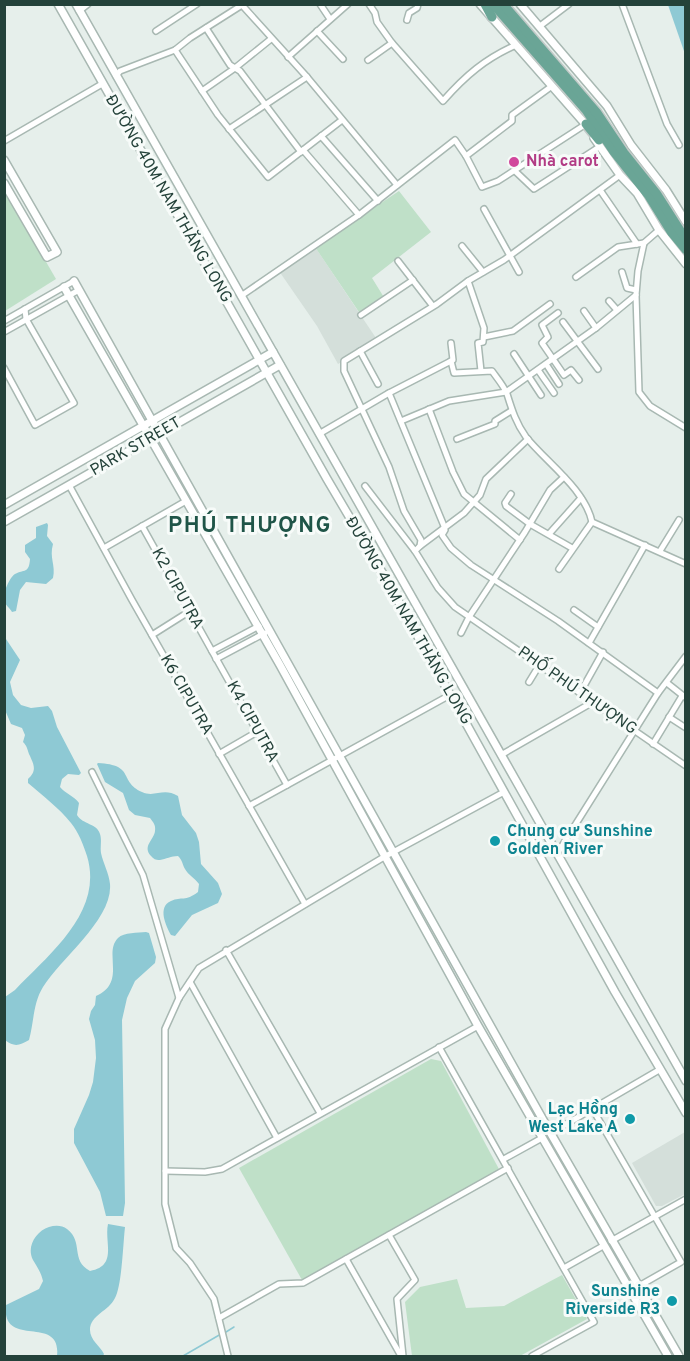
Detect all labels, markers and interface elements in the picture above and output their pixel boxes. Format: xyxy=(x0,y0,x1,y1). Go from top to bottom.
street label: ĐƯỜNG 40M NAM THĂNG LONG xyxy=(100,90,238,307)
place label: Nhà carot xyxy=(526,152,599,172)
marker: Nhà carot xyxy=(507,155,521,169)
street label: PARK STREET xyxy=(87,413,185,481)
district label: PHÚ THƯỢNG xyxy=(168,510,332,540)
street label: ĐƯỜNG 40M NAM THĂNG LONG xyxy=(340,512,478,729)
street label: K2 CIPUTRA xyxy=(146,545,208,633)
street label: PHỐ PHÚ THƯỢNG xyxy=(514,638,643,740)
street label: K6 CIPUTRA xyxy=(155,651,217,739)
street label: K4 CIPUTRA xyxy=(221,678,283,766)
place label: Chung cư Sunshine Golden River xyxy=(507,822,653,860)
marker: Chung cư Sunshine Golden River xyxy=(488,834,502,848)
place label: Lạc Hồng West Lake A xyxy=(528,1098,618,1138)
marker: Lạc Hồng West Lake A xyxy=(623,1112,637,1126)
place label: Sunshine Riverside R3 xyxy=(565,1282,660,1320)
marker: Sunshine Riverside R3 xyxy=(665,1294,679,1308)

